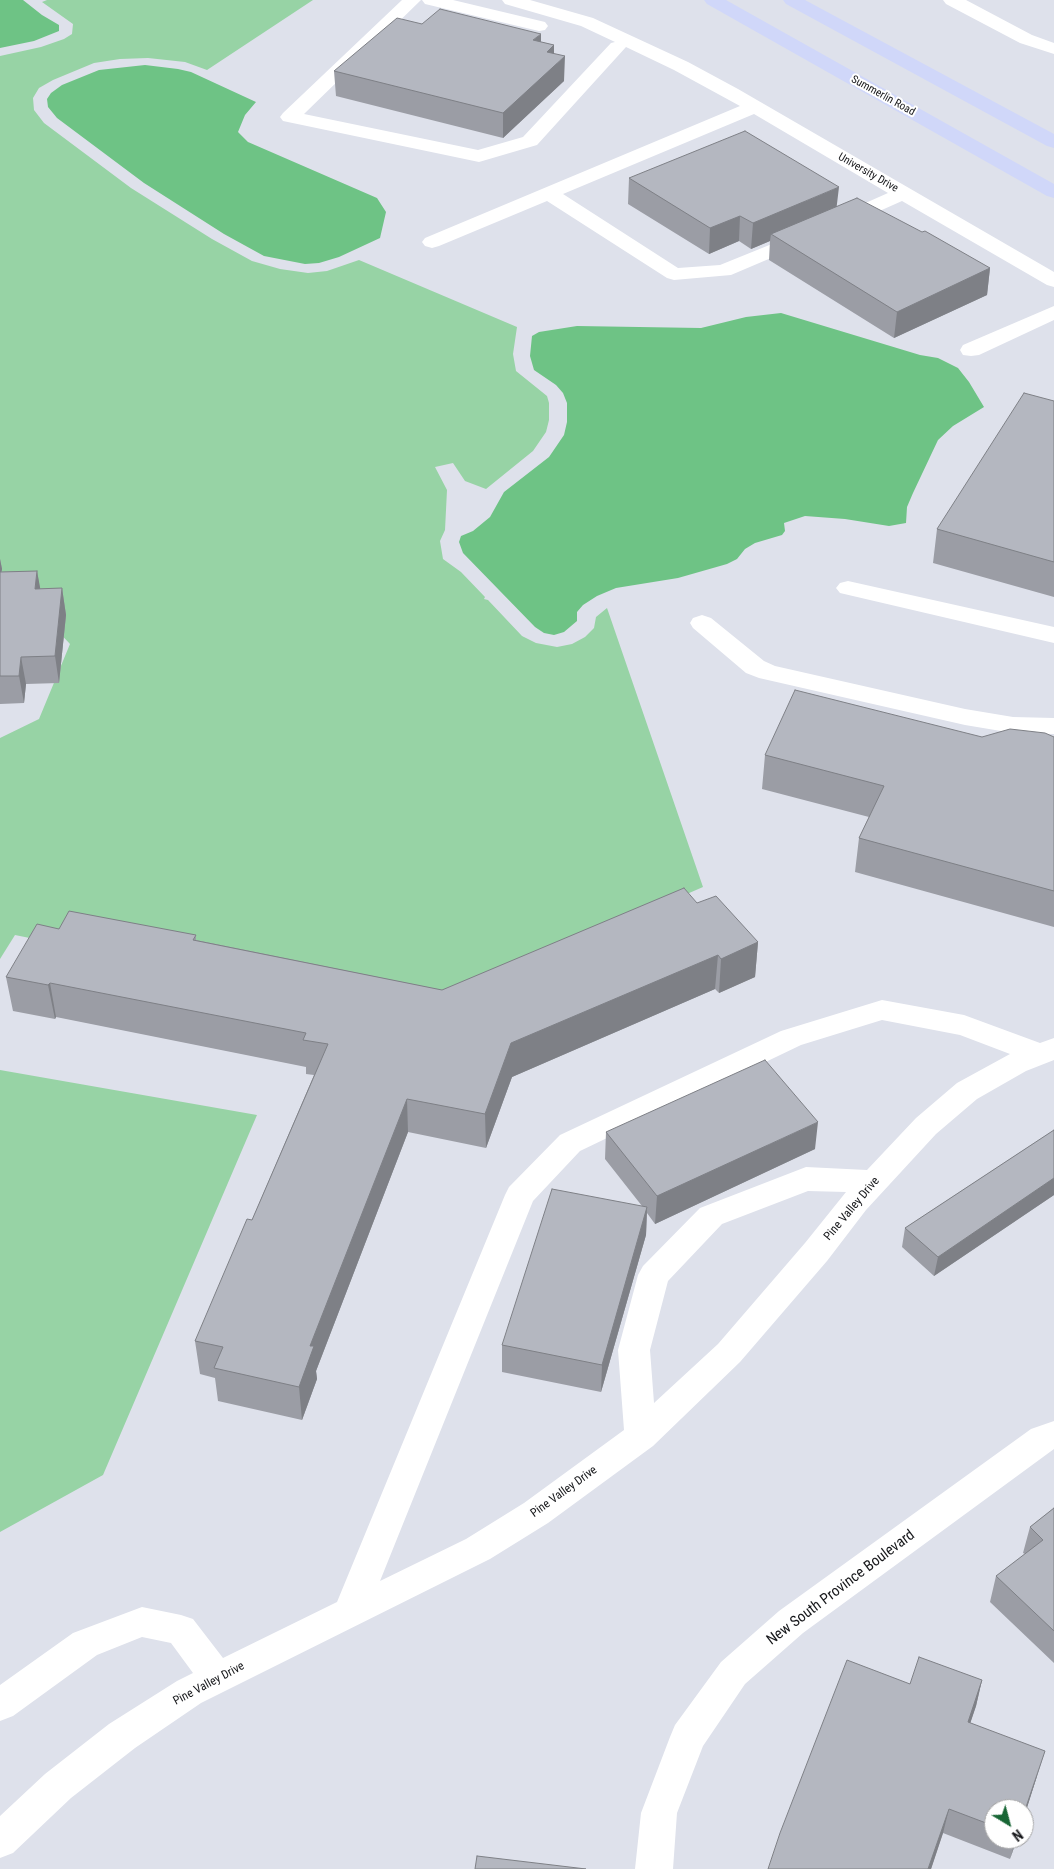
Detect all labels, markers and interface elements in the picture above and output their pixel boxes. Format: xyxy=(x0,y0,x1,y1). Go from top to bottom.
street label: Summerlin Road xyxy=(849,73,917,119)
street label: University Drive xyxy=(836,151,900,195)
street label: Pine Valley Drive xyxy=(821,1174,883,1244)
street label: Pine Valley Drive xyxy=(528,1463,600,1521)
street label: New South Province Boulevard xyxy=(763,1526,919,1650)
street label: Pine Valley Drive xyxy=(171,1659,247,1709)
north arrow xyxy=(984,1799,1034,1849)
text: N xyxy=(1009,1826,1026,1844)

